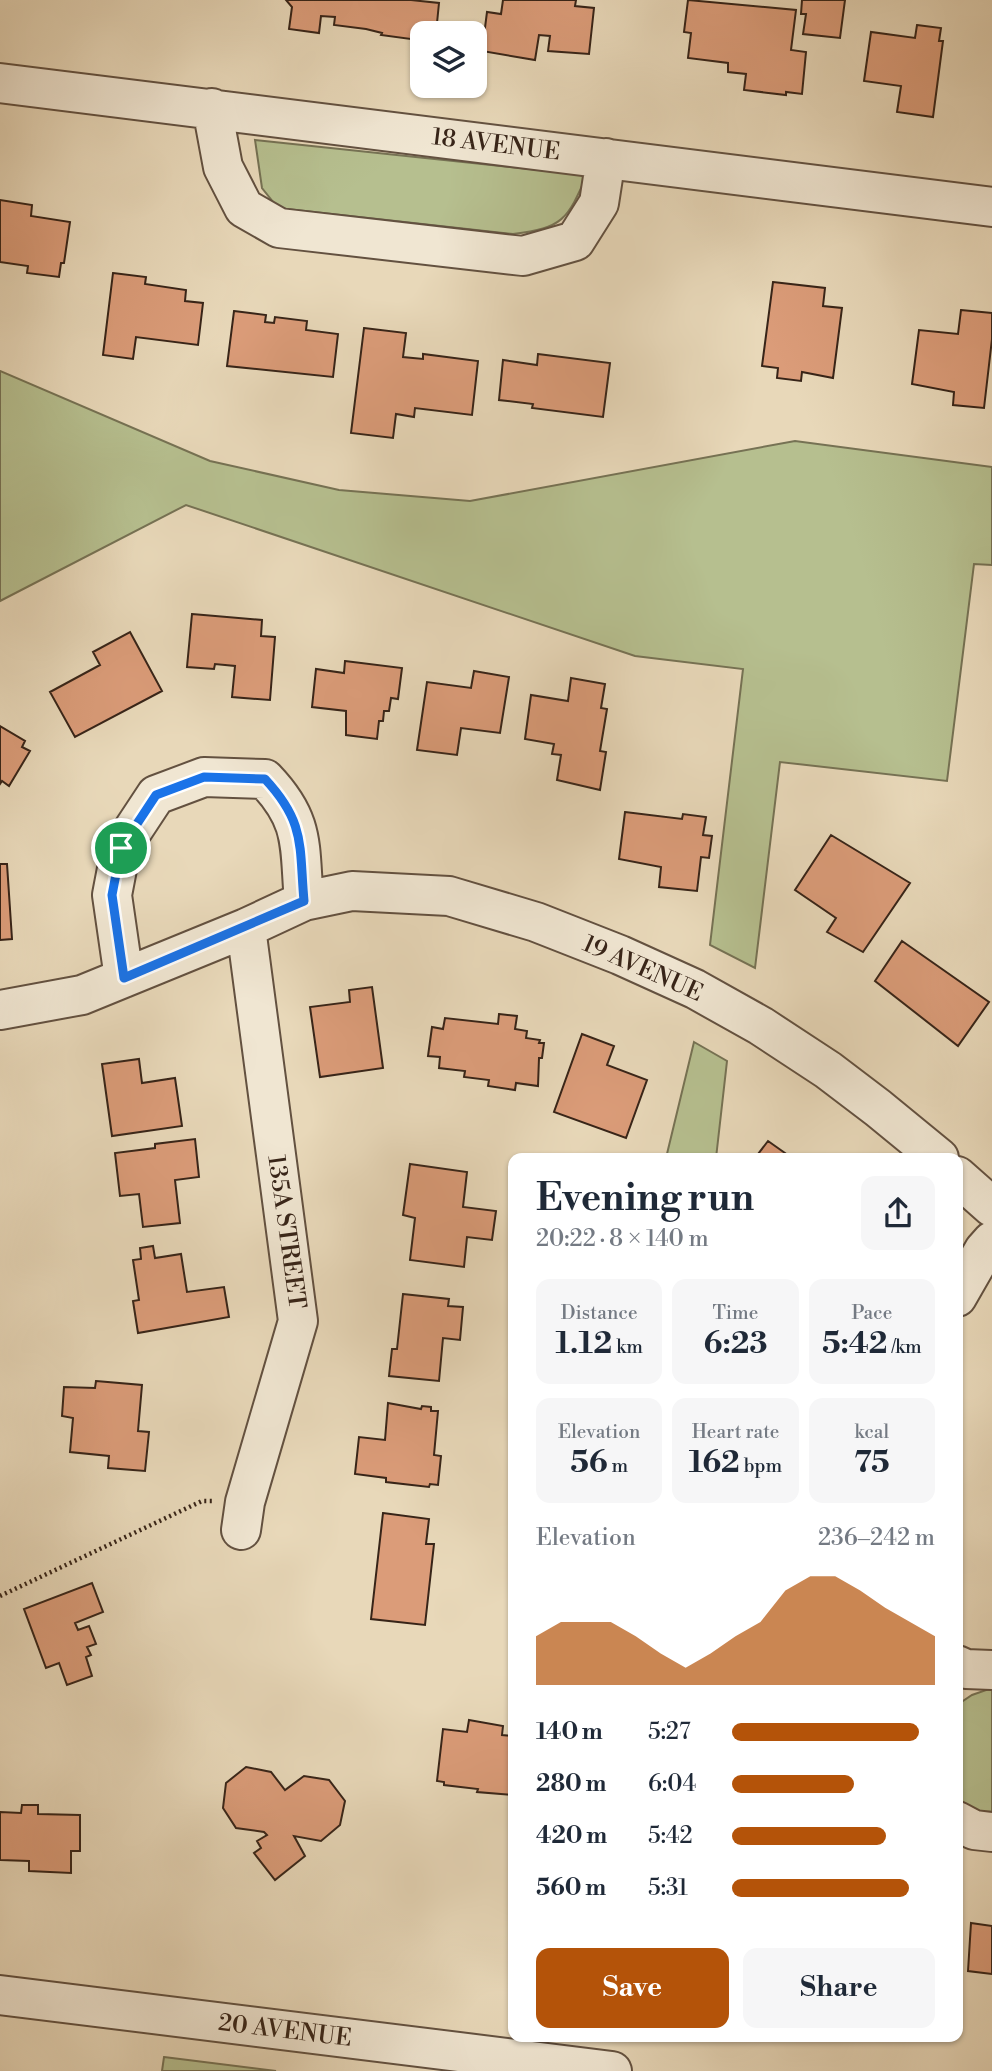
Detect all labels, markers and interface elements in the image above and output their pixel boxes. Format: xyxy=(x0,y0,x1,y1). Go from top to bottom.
map controls xyxy=(410,21,487,98)
button: layers xyxy=(410,21,487,98)
street label: 18 AVENUE xyxy=(430,122,562,168)
pin xyxy=(91,818,151,878)
icon: arrive xyxy=(102,829,140,867)
street label: 19 AVENUE xyxy=(578,929,707,1009)
street label: 135A STREET xyxy=(260,1153,312,1311)
text: Evening run xyxy=(536,1175,754,1222)
button: share xyxy=(861,1176,935,1250)
text: 20:22 · 8 × 140 m xyxy=(536,1225,709,1253)
text: Distance xyxy=(561,1301,638,1325)
text: Time xyxy=(713,1301,758,1325)
text: Pace xyxy=(851,1301,892,1325)
text: 1.12 xyxy=(555,1325,612,1363)
text: 6:23 xyxy=(704,1325,767,1363)
text: 5:42 xyxy=(822,1325,888,1363)
text: km xyxy=(612,1335,643,1359)
text: /km xyxy=(888,1335,922,1359)
text: Elevation xyxy=(558,1420,640,1444)
text: Heart rate xyxy=(692,1420,779,1444)
text: kcal xyxy=(855,1420,889,1444)
text: 56 xyxy=(570,1444,608,1482)
text: 162 xyxy=(689,1444,740,1482)
text: 75 xyxy=(854,1444,890,1482)
text: m xyxy=(608,1454,628,1478)
text: bpm xyxy=(740,1454,782,1478)
text: Elevation xyxy=(536,1524,636,1552)
text: 236–242 m xyxy=(818,1524,935,1552)
text: 140 m xyxy=(536,1718,603,1746)
text: 5:27 xyxy=(648,1718,690,1746)
text: 280 m xyxy=(536,1770,606,1798)
text: 6:04 xyxy=(648,1770,696,1798)
text: 420 m xyxy=(536,1822,607,1850)
text: 5:42 xyxy=(648,1822,693,1850)
text: 560 m xyxy=(536,1874,606,1902)
text: 5:31 xyxy=(648,1874,688,1902)
button: Save xyxy=(536,1948,729,2028)
button: Share xyxy=(743,1948,935,2028)
street label: 20 AVENUE xyxy=(216,2008,353,2054)

